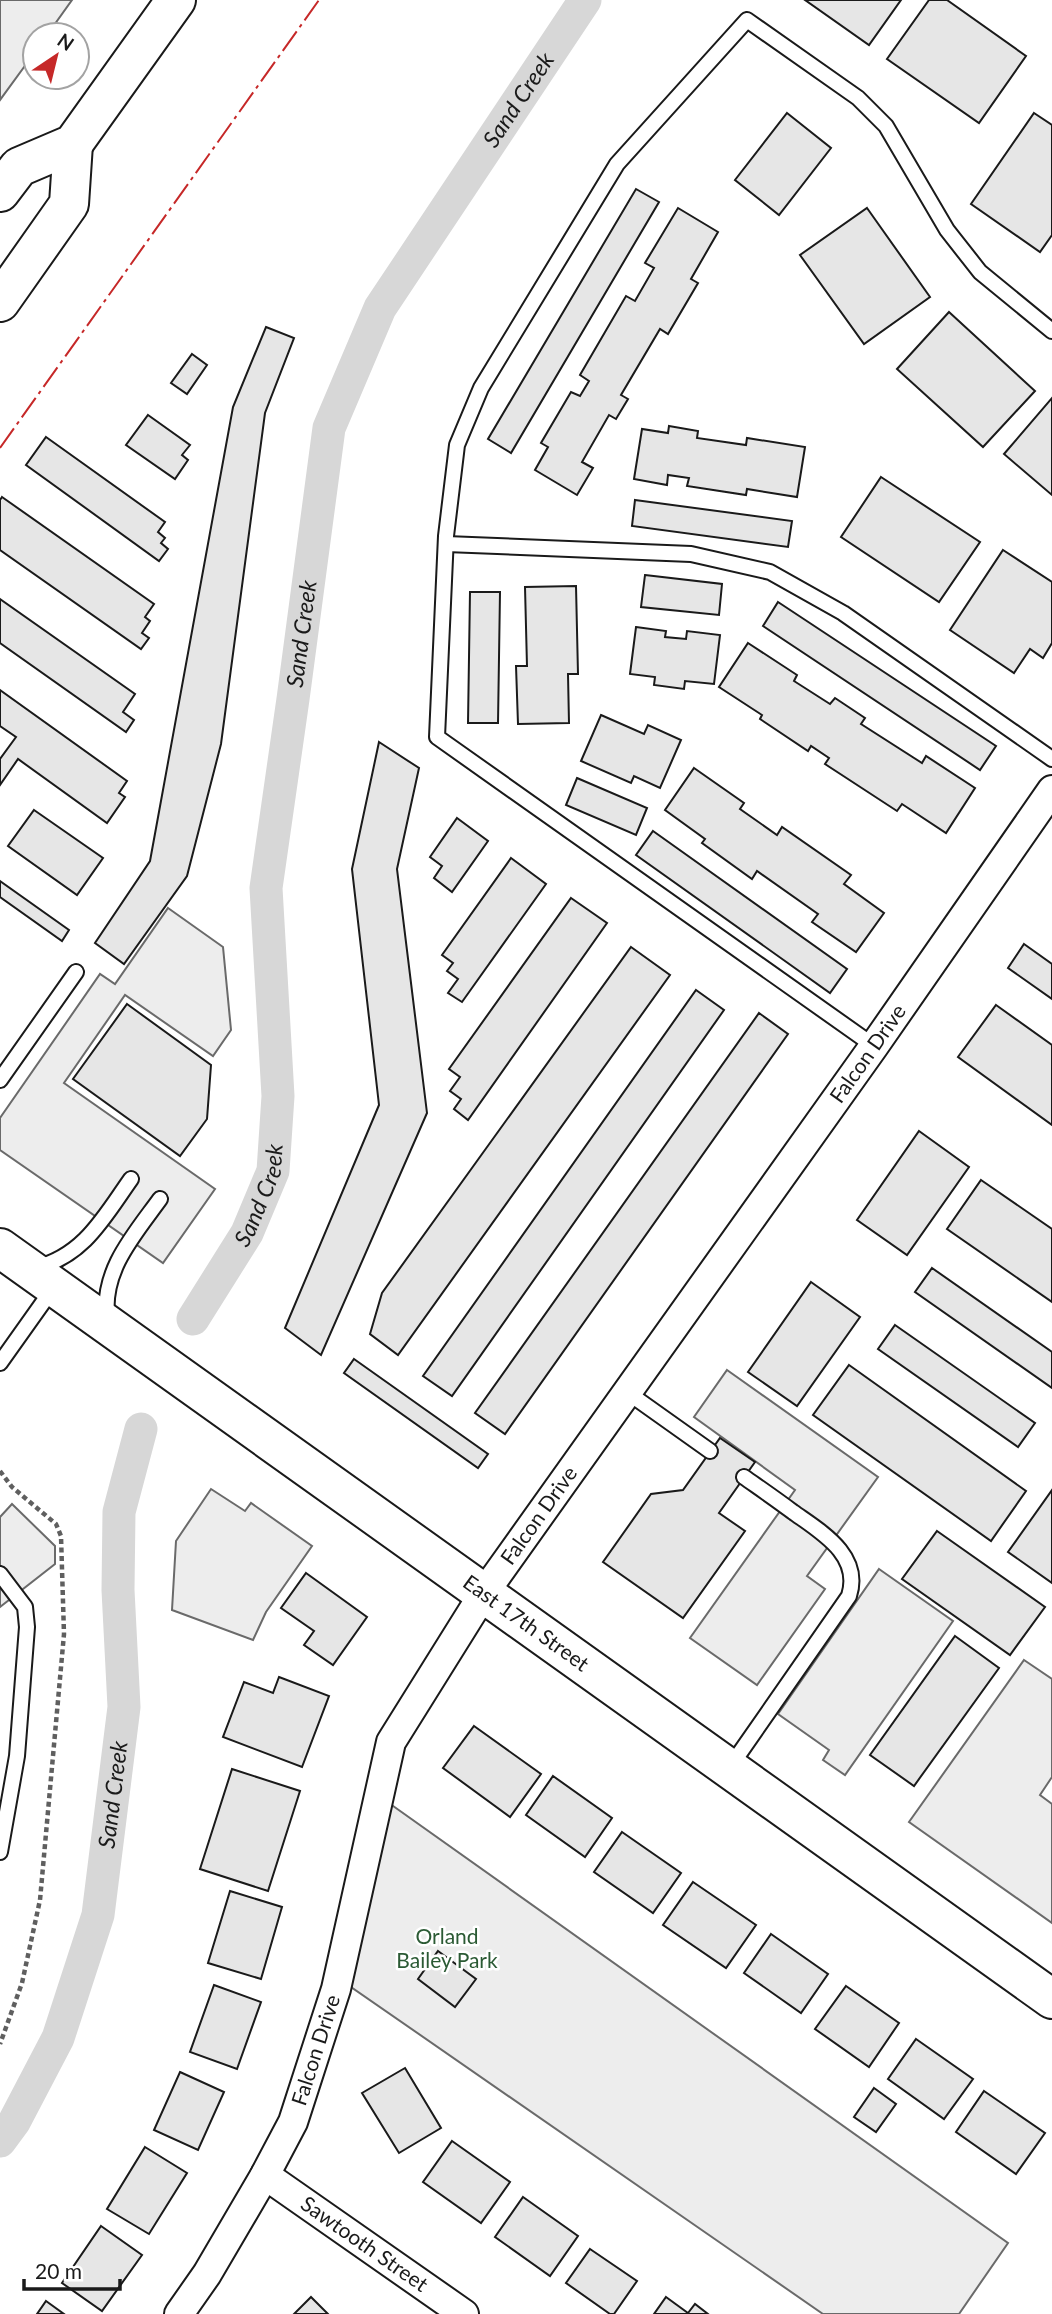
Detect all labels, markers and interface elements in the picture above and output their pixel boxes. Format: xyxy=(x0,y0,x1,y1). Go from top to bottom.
north arrow xyxy=(21,21,91,91)
text: N xyxy=(53,28,79,55)
water label: Sand Creek xyxy=(476,46,560,152)
water label: Sand Creek xyxy=(280,577,322,689)
street label: Falcon Drive xyxy=(824,999,910,1107)
water label: Sand Creek xyxy=(227,1142,288,1251)
street label: Falcon Drive xyxy=(494,1461,581,1569)
street label: East 17th Street xyxy=(459,1569,595,1676)
water label: Sand Creek xyxy=(91,1738,133,1850)
park label: Orland Bailey Park xyxy=(396,1923,498,1972)
street label: Falcon Drive xyxy=(285,1991,344,2108)
street label: Sawtooth Street xyxy=(297,2190,434,2296)
scale bar xyxy=(24,2248,121,2292)
text: 20 m xyxy=(35,2258,82,2283)

